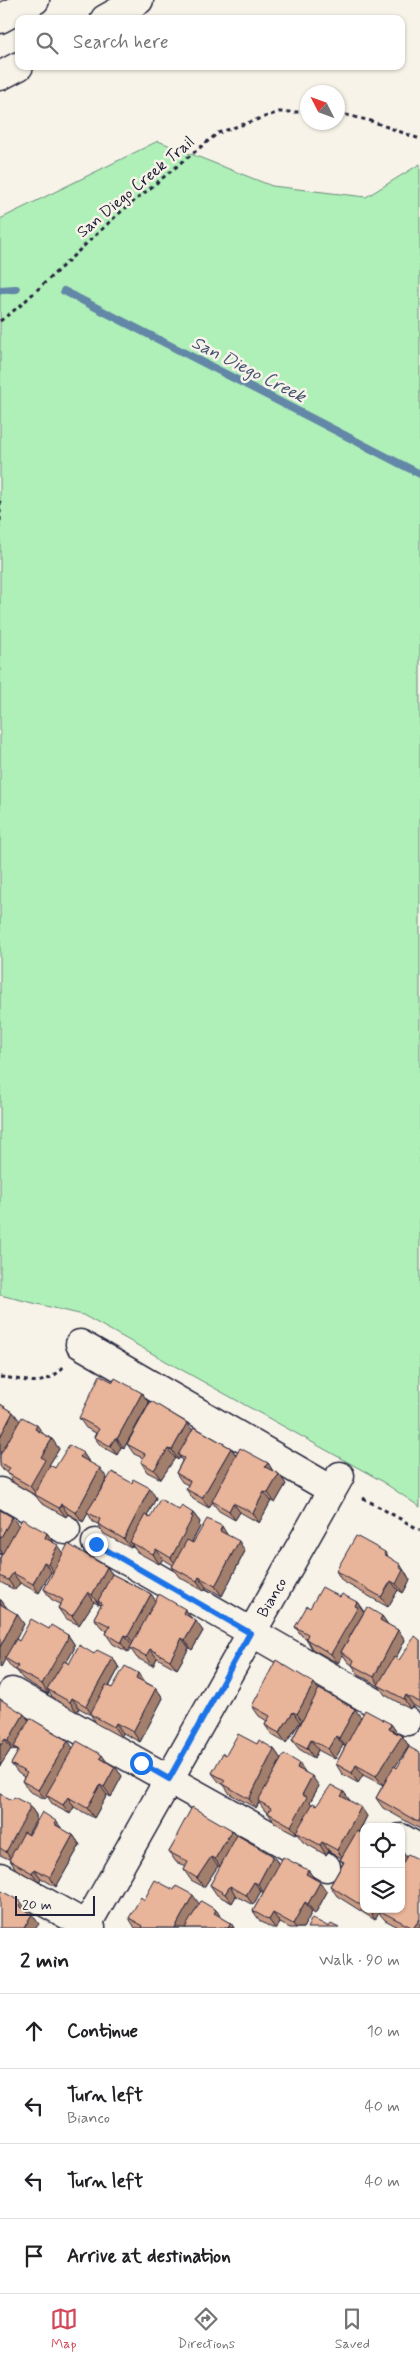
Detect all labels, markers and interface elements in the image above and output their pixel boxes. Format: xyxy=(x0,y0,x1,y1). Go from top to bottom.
search box xyxy=(15,15,405,70)
icon: search xyxy=(33,29,61,57)
text: Search here xyxy=(73,30,169,55)
north arrow xyxy=(300,85,345,130)
street label: San Diego Creek Trail xyxy=(73,132,199,243)
water label: San Diego Creek xyxy=(187,331,310,409)
route end xyxy=(85,1533,108,1556)
street label: Bianco xyxy=(252,1574,292,1622)
route start xyxy=(130,1752,153,1775)
map controls xyxy=(360,1823,405,1913)
button: locate xyxy=(360,1823,405,1868)
button: layers xyxy=(360,1868,405,1913)
scale bar xyxy=(15,1893,95,1916)
text: 20 m xyxy=(22,1896,52,1914)
text: 2 min xyxy=(20,1947,69,1975)
text: Walk · 90 m xyxy=(319,1950,400,1971)
icon: ahead xyxy=(20,2017,48,2045)
text: Continue xyxy=(67,2019,138,2044)
text: 10 m xyxy=(367,2021,400,2042)
text: Turn left xyxy=(67,2083,143,2108)
icon: left xyxy=(20,2092,48,2120)
text: 40 m xyxy=(364,2096,400,2117)
text: Bianco xyxy=(67,2108,110,2129)
icon: left xyxy=(20,2167,48,2195)
text: Turn left xyxy=(67,2169,143,2194)
text: 40 m xyxy=(364,2171,400,2192)
icon: arrive xyxy=(20,2242,48,2270)
text: Arrive at destination xyxy=(67,2244,231,2269)
tab: Map xyxy=(50,2305,78,2353)
tab: Directions xyxy=(178,2305,235,2353)
tab: Saved xyxy=(335,2305,370,2353)

